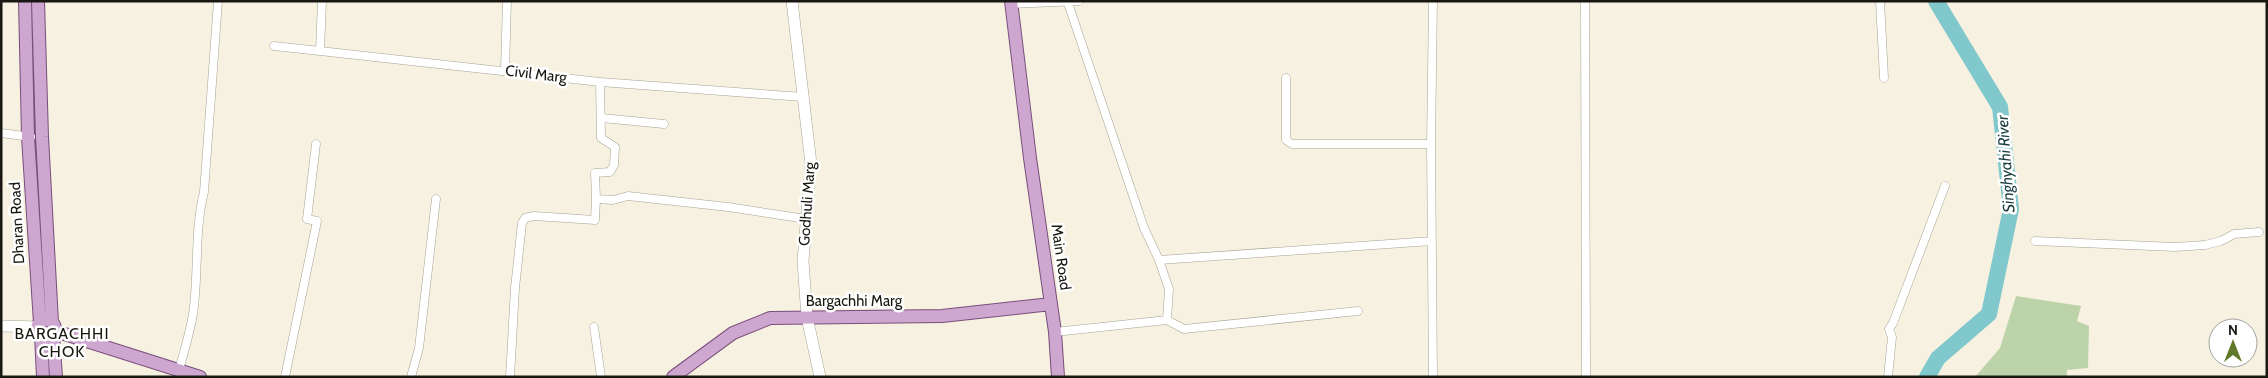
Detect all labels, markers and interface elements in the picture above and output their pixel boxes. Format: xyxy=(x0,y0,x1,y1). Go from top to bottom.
street label: Civil Marg xyxy=(504,61,568,87)
water label: Singhyahi River xyxy=(1993,113,2018,213)
street label: Godhuli Marg xyxy=(795,161,819,247)
street label: Dharan Road xyxy=(6,181,28,265)
street label: Main Road xyxy=(1047,223,1075,291)
street label: Bargachhi Marg xyxy=(806,292,903,310)
north arrow xyxy=(2208,318,2258,368)
text: N xyxy=(2228,321,2238,339)
district label: BARGACHHI CHOK xyxy=(14,324,110,361)

